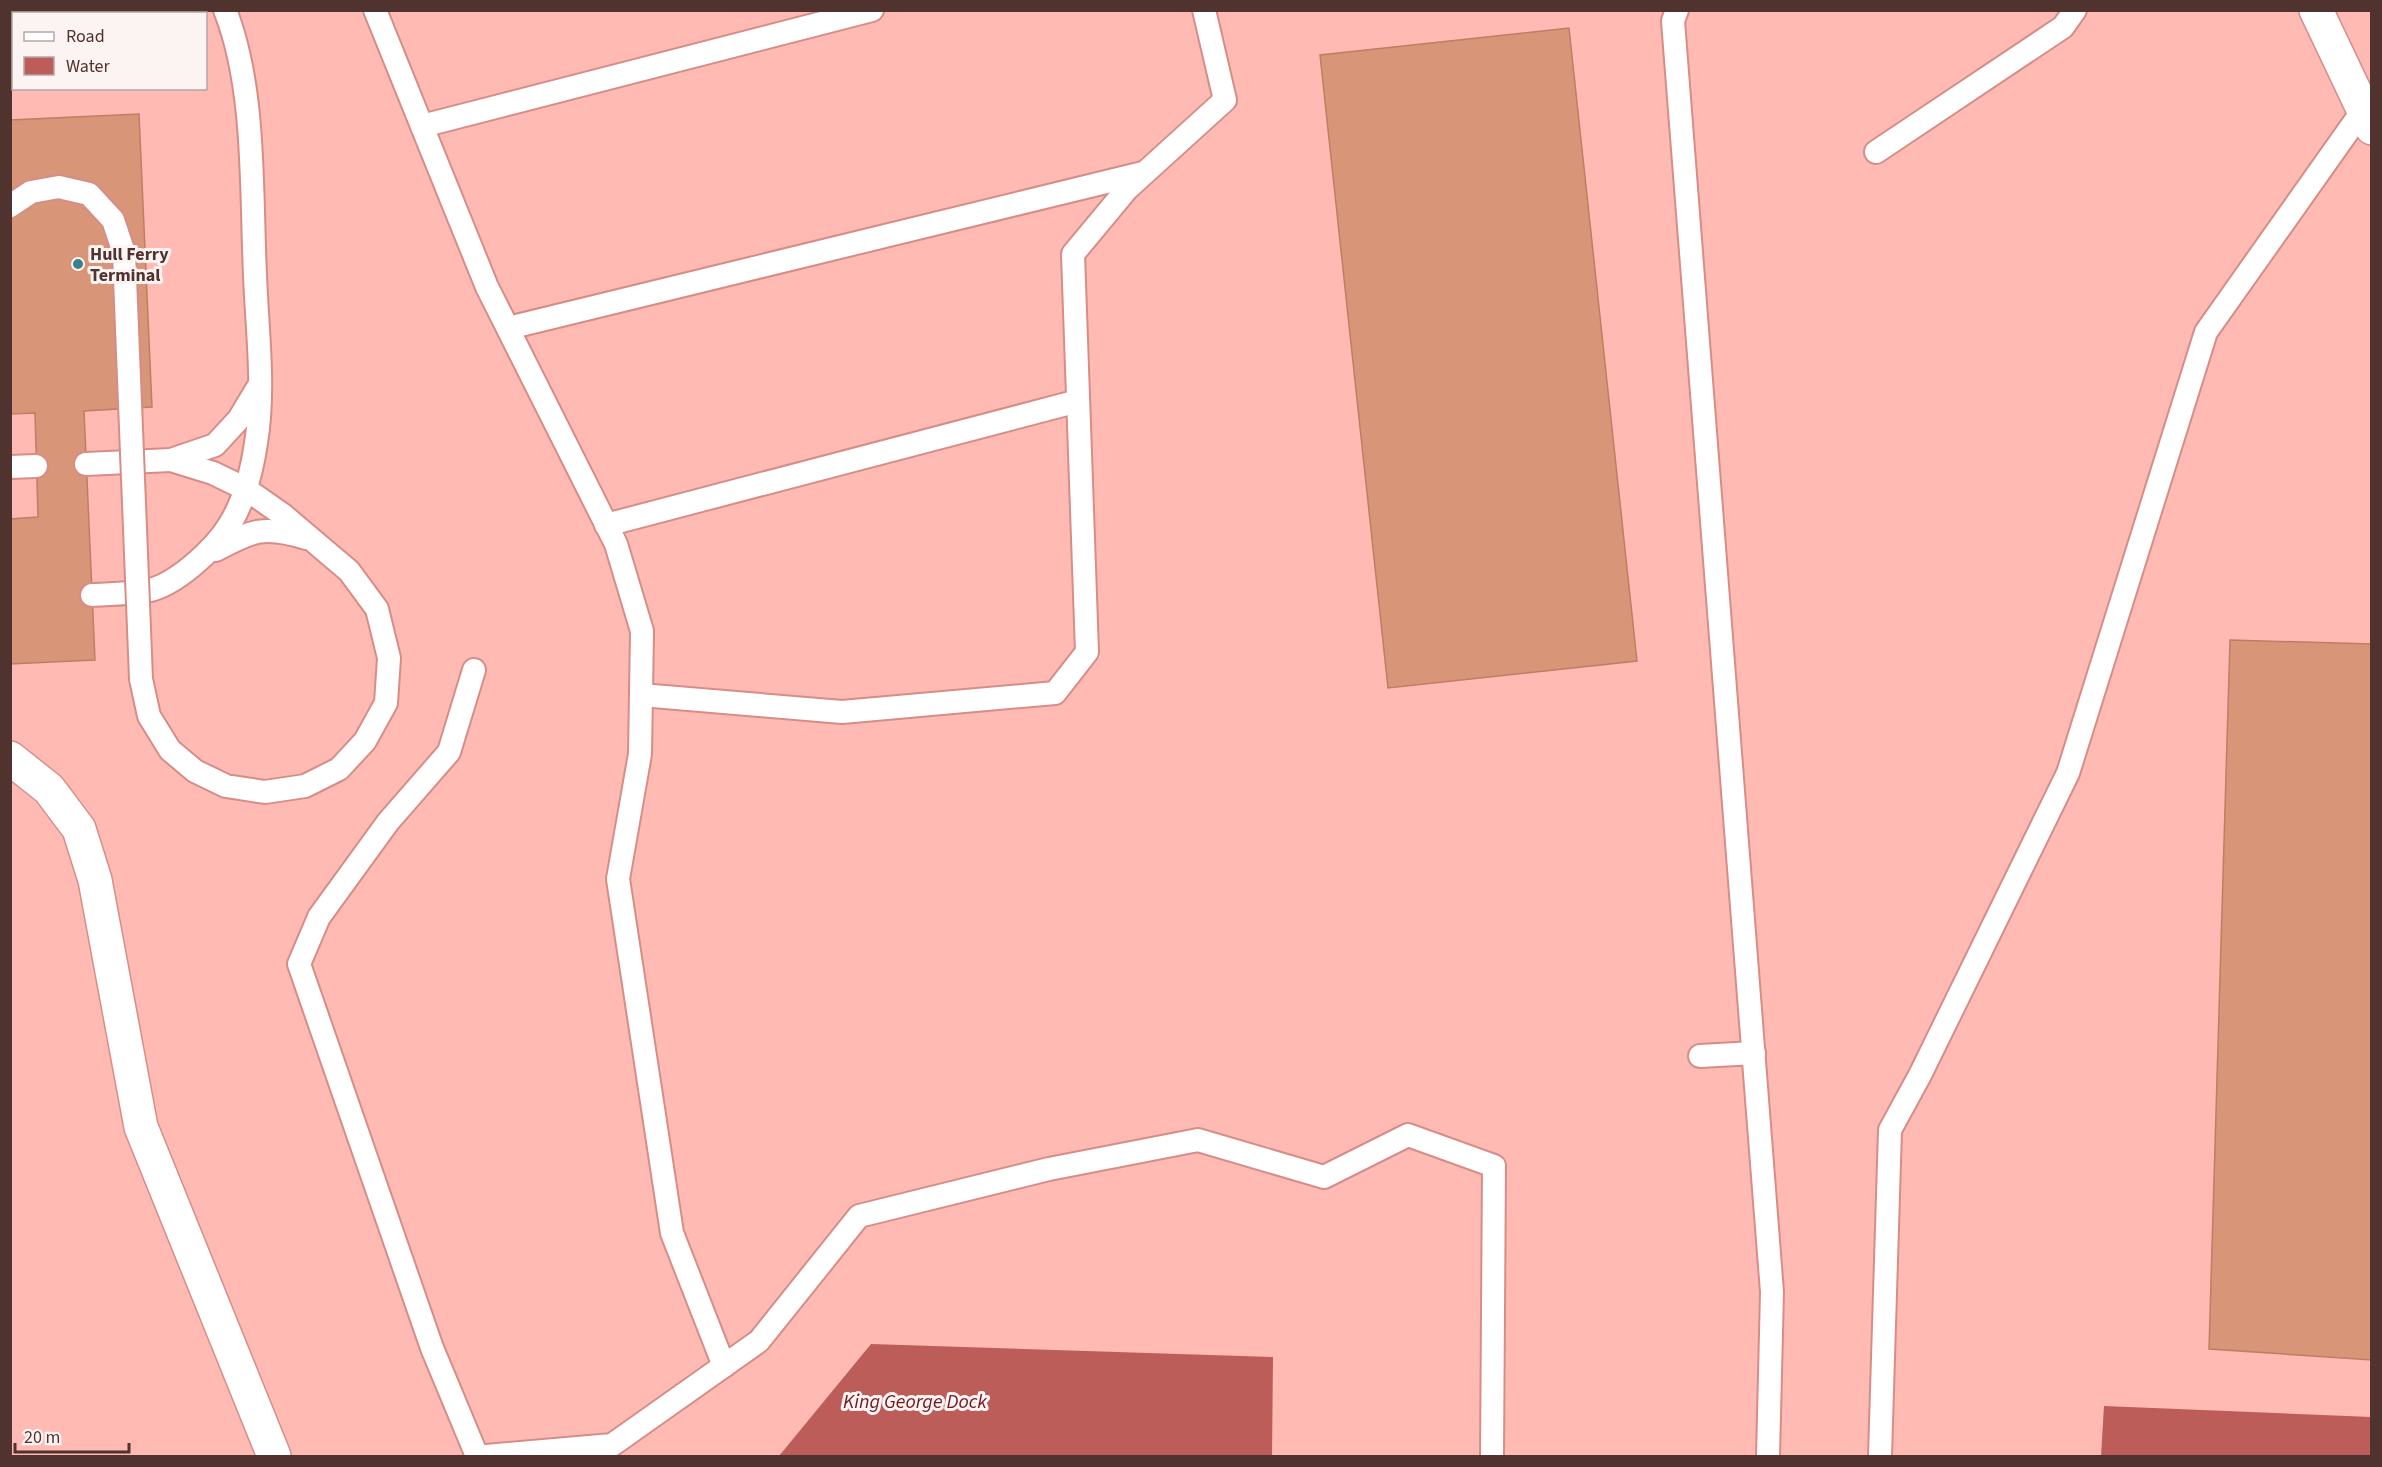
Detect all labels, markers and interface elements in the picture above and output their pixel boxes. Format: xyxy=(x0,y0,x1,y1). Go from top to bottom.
legend xyxy=(12,12,207,90)
text: Road xyxy=(66,24,105,49)
text: Water xyxy=(66,54,110,79)
place label: Hull Ferry Terminal xyxy=(90,242,169,288)
marker: Hull Ferry Terminal xyxy=(71,257,85,271)
water label: King George Dock xyxy=(843,1388,987,1416)
scale bar xyxy=(15,1416,129,1454)
text: 20 m xyxy=(24,1425,60,1450)

